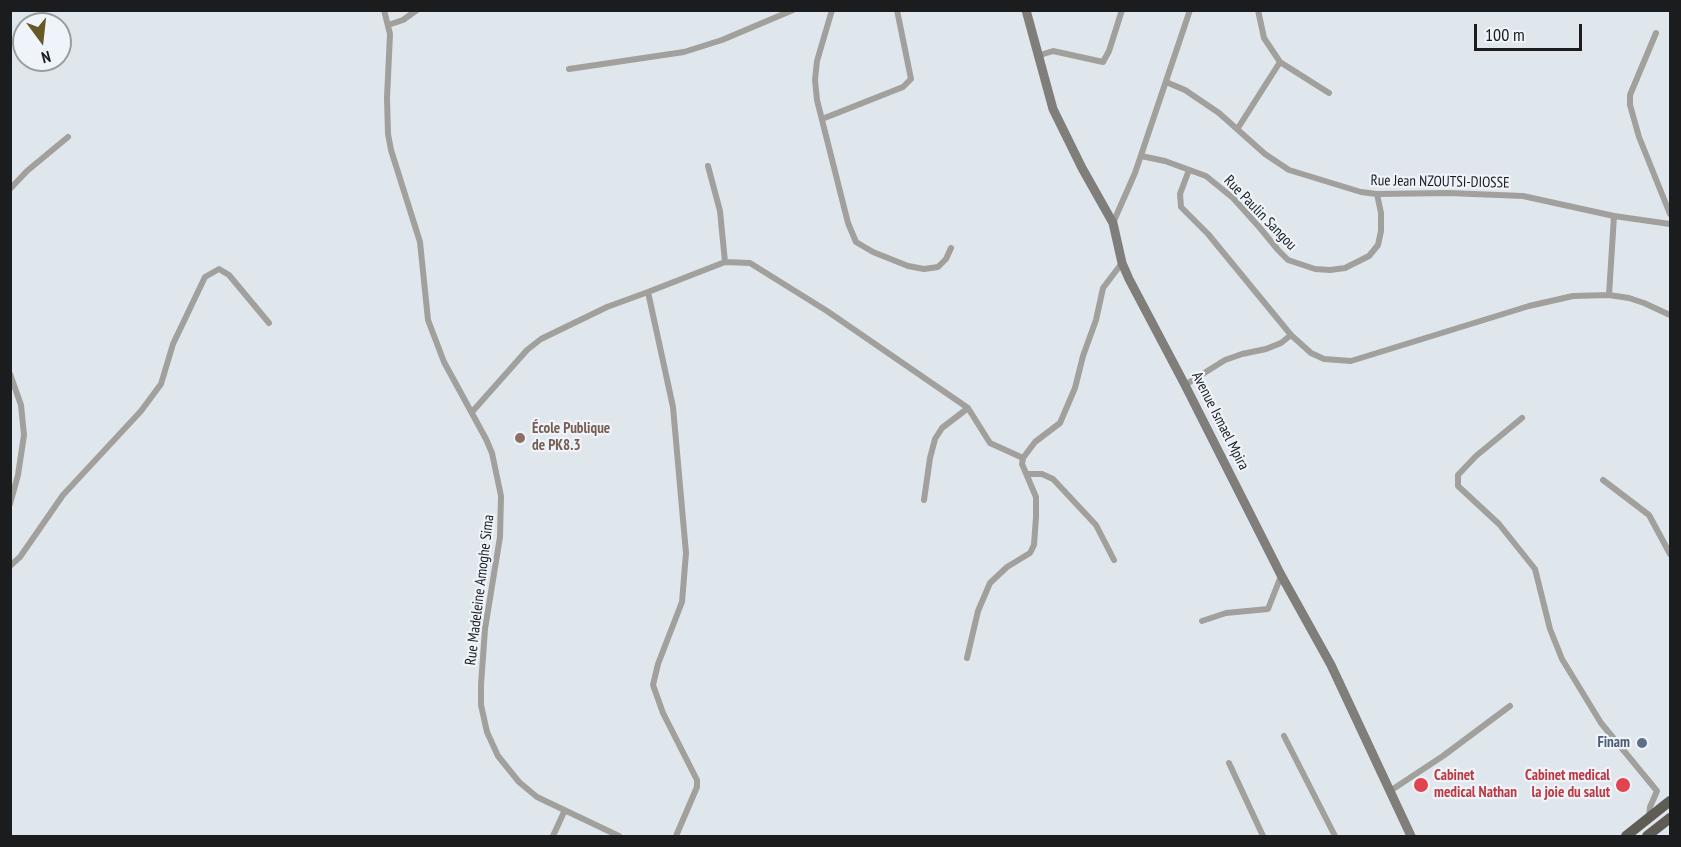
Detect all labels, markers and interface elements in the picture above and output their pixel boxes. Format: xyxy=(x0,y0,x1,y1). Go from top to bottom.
north arrow xyxy=(12,12,72,72)
scale bar xyxy=(1477,12,1585,50)
text: 100 m xyxy=(1485,23,1525,46)
text: N xyxy=(39,47,53,68)
street label: Rue Paulin Sangou xyxy=(1220,172,1300,254)
street label: Rue Jean NZOUTSI-DIOSSE xyxy=(1370,172,1510,192)
street label: Avenue Ismael Mpira xyxy=(1188,369,1252,473)
place label: École Publique de PK8.3 xyxy=(532,420,610,455)
marker: École Publique de PK8.3 xyxy=(513,431,527,445)
street label: Rue Madeleine Amoghe Sima xyxy=(462,514,498,666)
place label: Finam xyxy=(1597,734,1630,752)
marker: Finam xyxy=(1635,736,1649,750)
place label: Cabinet medical Nathan xyxy=(1434,767,1517,802)
place label: Cabinet medical la joie du salut xyxy=(1525,767,1610,802)
marker: Cabinet medical Nathan xyxy=(1412,776,1430,794)
marker: Cabinet medical la joie du salut xyxy=(1614,776,1632,794)

